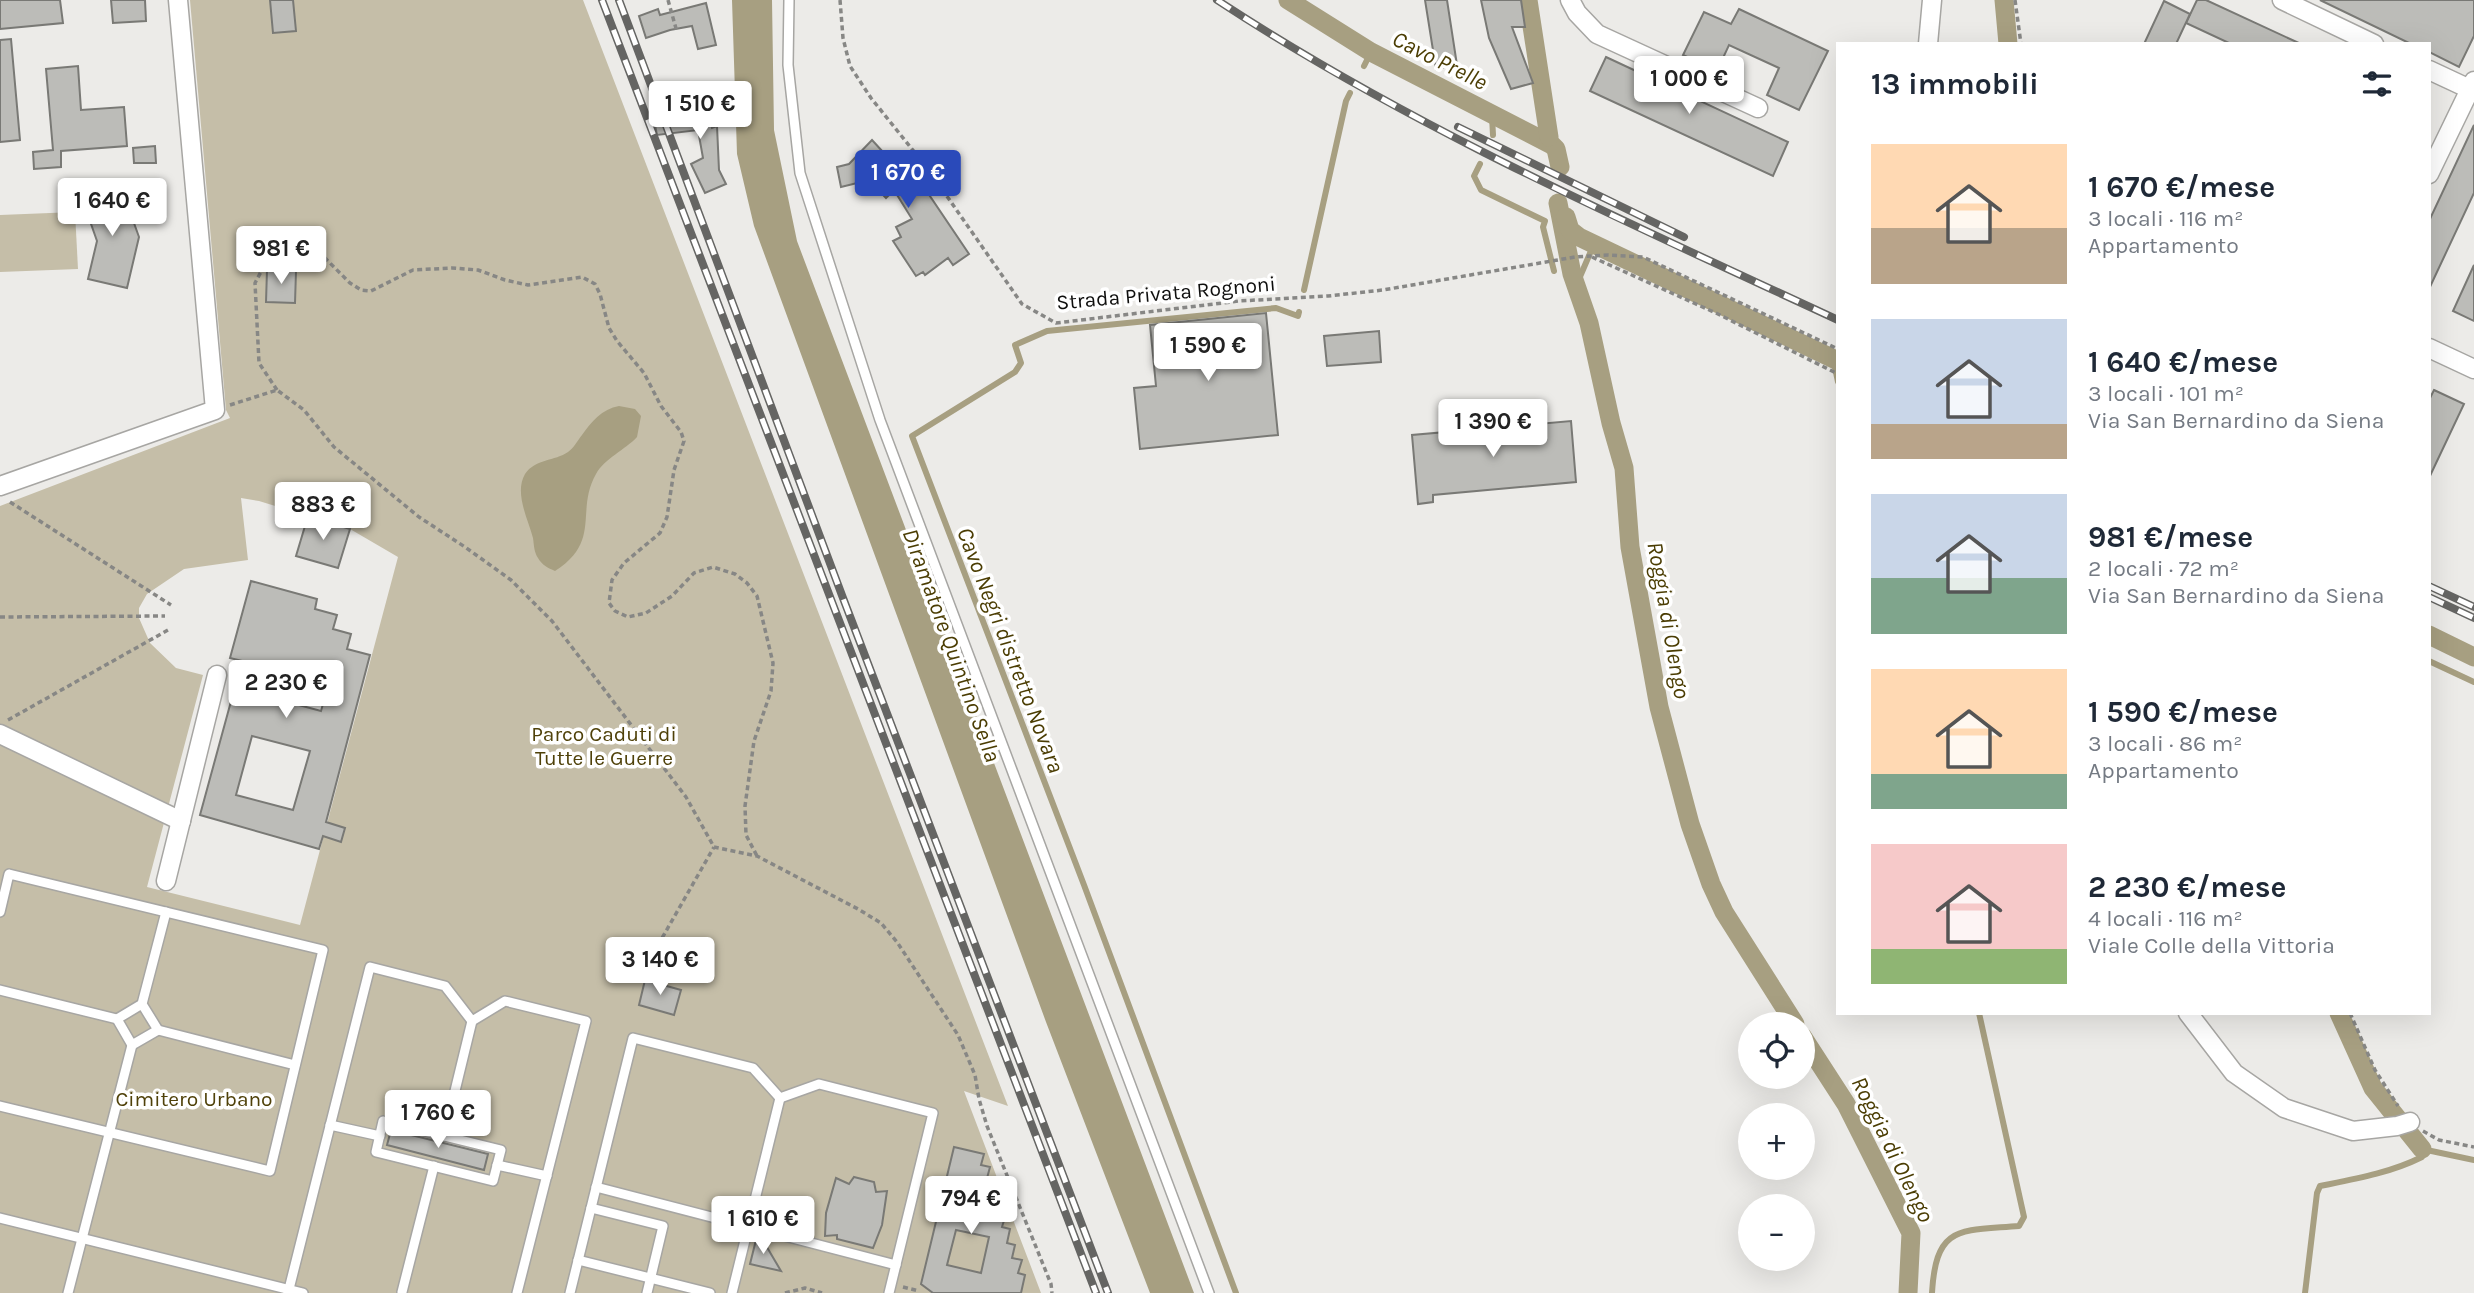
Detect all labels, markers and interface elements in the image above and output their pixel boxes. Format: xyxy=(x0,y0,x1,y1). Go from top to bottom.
water label: Cavo Prelle xyxy=(1388,25,1492,96)
pin: 1 000 € xyxy=(1624,57,1754,116)
text: 1 000 € xyxy=(1650,65,1728,92)
icon: filters xyxy=(2358,65,2396,103)
text: 13 immobili xyxy=(1871,66,2039,102)
pin: 1 510 € xyxy=(635,82,765,141)
text: 1 510 € xyxy=(665,90,735,117)
pin: 1 670 € xyxy=(843,150,973,210)
text: 1 670 € xyxy=(871,159,945,186)
text: 1 670 €/mese xyxy=(2088,169,2275,205)
icon: home xyxy=(1927,172,2011,256)
pin: 1 640 € xyxy=(47,178,177,238)
text: 1 640 € xyxy=(74,187,150,214)
text: 3 locali · 116 m² xyxy=(2088,205,2243,232)
pin: 981 € xyxy=(232,226,330,286)
text: Appartamento xyxy=(2088,232,2239,259)
text: 981 € xyxy=(252,235,310,262)
street label: Strada Privata Rognoni xyxy=(1055,271,1277,315)
pin: 1 590 € xyxy=(1143,324,1273,383)
text: 1 590 € xyxy=(1170,332,1246,359)
text: 1 640 €/mese xyxy=(2088,344,2278,380)
icon: home xyxy=(1927,347,2011,431)
text: 3 locali · 101 m² xyxy=(2088,380,2244,407)
pin: 1 390 € xyxy=(1428,400,1558,459)
text: Via San Bernardino da Siena xyxy=(2088,407,2384,434)
text: 1 390 € xyxy=(1454,408,1532,435)
pin: 883 € xyxy=(274,482,372,542)
text: 883 € xyxy=(291,491,355,518)
text: 981 €/mese xyxy=(2088,519,2253,555)
icon: home xyxy=(1927,522,2011,606)
water label: Cavo Negri distretto Novara xyxy=(951,524,1070,777)
water label: Diramatore Quintino Sella xyxy=(897,525,1006,766)
water label: Roggia di Olengo xyxy=(1641,540,1696,701)
text: 2 locali · 72 m² xyxy=(2088,555,2239,582)
text: Via San Bernardino da Siena xyxy=(2088,582,2384,609)
pin: 2 230 € xyxy=(221,660,351,720)
text: 2 230 € xyxy=(245,669,327,696)
text: 1 590 €/mese xyxy=(2088,694,2278,730)
icon: home xyxy=(1927,697,2011,781)
park label: Parco Caduti di Tutte le Guerre xyxy=(531,722,677,770)
text: 3 locali · 86 m² xyxy=(2088,730,2242,757)
text: Appartamento xyxy=(2088,757,2239,784)
text: 2 230 €/mese xyxy=(2088,869,2286,905)
icon: home xyxy=(1927,872,2011,956)
text: 4 locali · 116 m² xyxy=(2088,905,2243,932)
text: Viale Colle della Vittoria xyxy=(2088,932,2335,959)
pin: 3 140 € xyxy=(595,937,725,997)
text: 3 140 € xyxy=(622,946,698,973)
map controls xyxy=(1738,1012,1815,1271)
button: locate xyxy=(1738,1012,1815,1089)
water label: Roggia di Olengo xyxy=(1846,1072,1939,1226)
park label: Cimitero Urbano xyxy=(115,1087,273,1111)
pin: 1 760 € xyxy=(373,1090,503,1150)
text: 1 760 € xyxy=(401,1099,475,1126)
button: + xyxy=(1738,1103,1815,1180)
pin: 794 € xyxy=(922,1176,1020,1236)
text: 794 € xyxy=(941,1185,1001,1212)
button: − xyxy=(1738,1194,1815,1271)
pin: 1 610 € xyxy=(698,1196,828,1256)
text: 1 610 € xyxy=(727,1205,799,1232)

